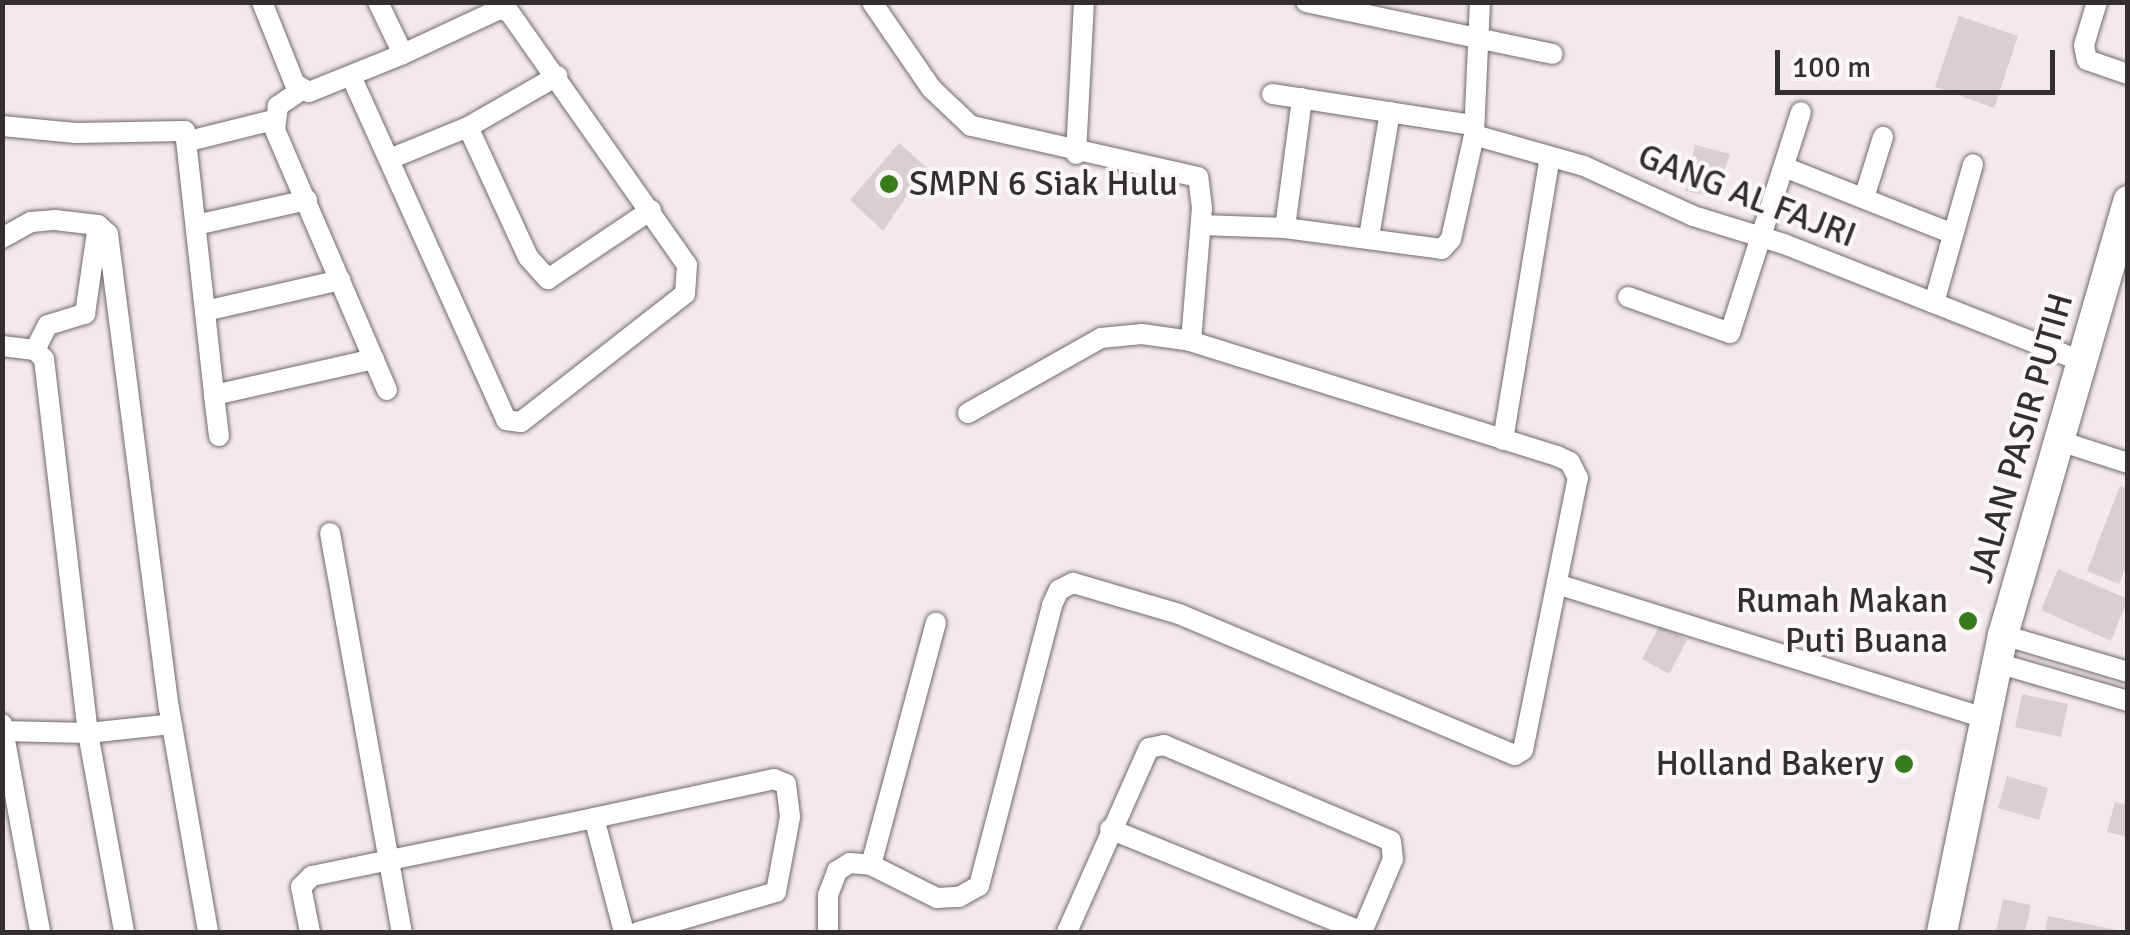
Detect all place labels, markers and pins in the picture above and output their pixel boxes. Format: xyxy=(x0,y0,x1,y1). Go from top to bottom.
place label: SMPN 6 Siak Hulu xyxy=(909,163,1178,205)
marker: SMPN 6 Siak Hulu xyxy=(878,173,900,195)
place label: Rumah Makan Puti Buana xyxy=(1736,580,1948,662)
marker: Rumah Makan Puti Buana xyxy=(1957,610,1979,632)
place label: Holland Bakery xyxy=(1655,743,1884,785)
marker: Holland Bakery xyxy=(1893,753,1915,775)

